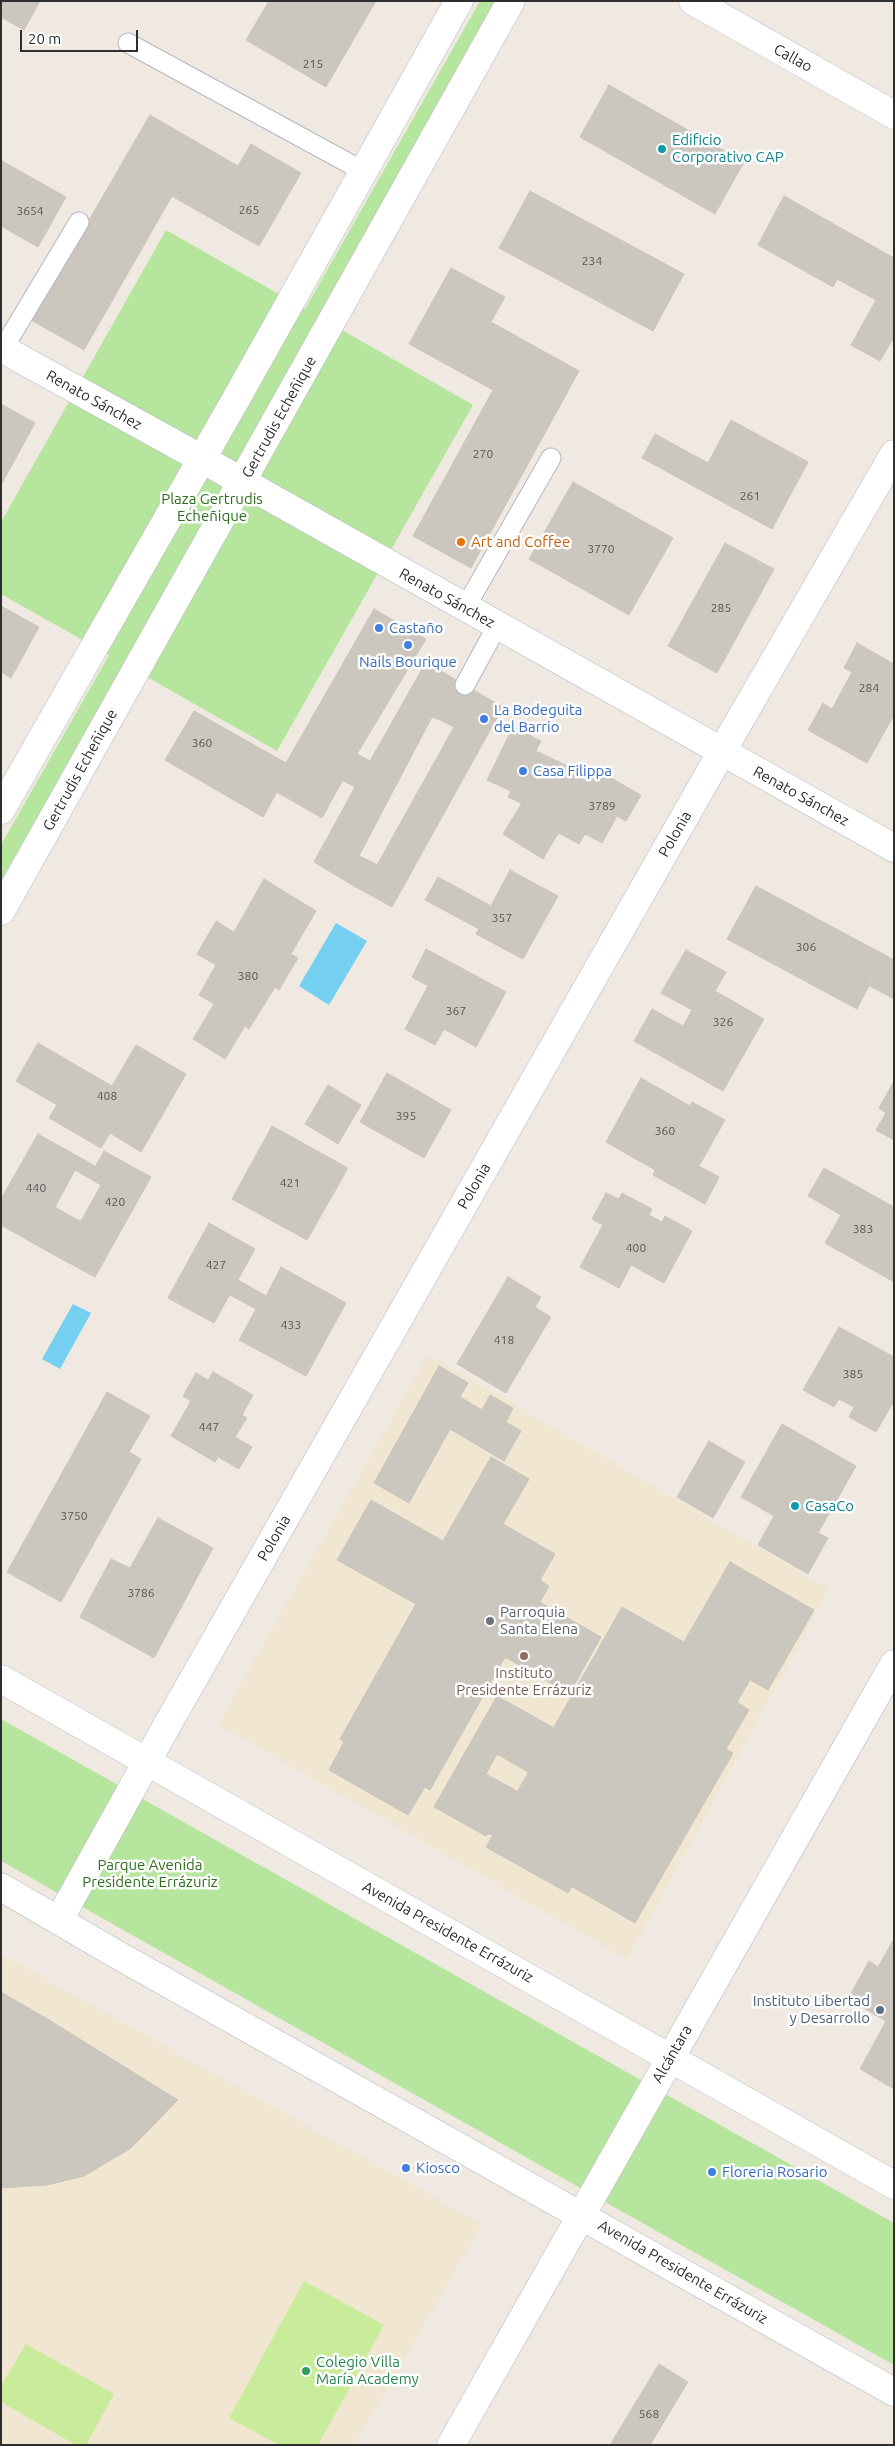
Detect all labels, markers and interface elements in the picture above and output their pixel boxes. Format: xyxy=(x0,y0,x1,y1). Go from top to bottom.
scale bar xyxy=(22,20,140,52)
text: 20 m xyxy=(28,30,61,47)
street label: Callao xyxy=(771,40,815,76)
house number: 215 xyxy=(303,57,323,71)
place label: Edificio Corporativo CAP xyxy=(672,131,784,166)
marker: Edificio Corporativo CAP xyxy=(656,143,668,155)
house number: 265 xyxy=(239,203,259,217)
house number: 3654 xyxy=(16,204,44,218)
house number: 234 xyxy=(582,254,602,268)
street label: Gertrudis Echeñique xyxy=(238,353,320,481)
street label: Renato Sánchez xyxy=(43,366,145,434)
house number: 270 xyxy=(473,447,493,461)
house number: 261 xyxy=(740,489,760,503)
park label: Plaza Gertrudis Echeñique xyxy=(161,490,263,525)
place label: Art and Coffee xyxy=(471,533,570,551)
marker: Art and Coffee xyxy=(455,536,467,548)
house number: 3770 xyxy=(587,542,615,556)
street label: Renato Sánchez xyxy=(396,564,498,632)
house number: 285 xyxy=(711,601,731,615)
place label: Castaño xyxy=(389,619,443,637)
marker: Castaño xyxy=(373,622,385,634)
marker: Nails Bourique xyxy=(402,639,414,651)
place label: Nails Bourique xyxy=(359,653,457,671)
house number: 284 xyxy=(859,681,879,695)
place label: La Bodeguita del Barrio xyxy=(494,701,583,736)
street label: Gertrudis Echeñique xyxy=(39,706,121,834)
marker: La Bodeguita del Barrio xyxy=(478,713,490,725)
house number: 360 xyxy=(192,736,212,750)
place label: Casa Filippa xyxy=(533,762,612,780)
street label: Renato Sánchez xyxy=(750,762,852,830)
marker: Casa Filippa xyxy=(517,765,529,777)
house number: 3789 xyxy=(588,799,616,813)
street label: Polonia xyxy=(655,808,695,860)
house number: 357 xyxy=(492,911,512,925)
house number: 306 xyxy=(796,940,816,954)
house number: 380 xyxy=(238,969,258,983)
house number: 367 xyxy=(446,1004,466,1018)
house number: 326 xyxy=(713,1015,733,1029)
house number: 408 xyxy=(97,1089,117,1103)
house number: 395 xyxy=(396,1109,416,1123)
house number: 360 xyxy=(655,1124,675,1138)
street label: Polonia xyxy=(454,1160,494,1212)
house number: 421 xyxy=(280,1176,300,1190)
house number: 440 xyxy=(26,1181,46,1195)
house number: 420 xyxy=(105,1195,125,1209)
house number: 383 xyxy=(853,1222,873,1236)
house number: 400 xyxy=(626,1241,646,1255)
house number: 427 xyxy=(206,1258,226,1272)
house number: 433 xyxy=(281,1318,301,1332)
house number: 418 xyxy=(494,1333,514,1347)
house number: 385 xyxy=(843,1367,863,1381)
house number: 447 xyxy=(199,1420,219,1434)
place label: CasaCo xyxy=(805,1497,854,1515)
marker: CasaCo xyxy=(789,1500,801,1512)
house number: 3750 xyxy=(60,1509,88,1523)
street label: Polonia xyxy=(254,1512,294,1564)
house number: 3786 xyxy=(127,1586,155,1600)
place label: Parroquia Santa Elena xyxy=(500,1603,578,1638)
marker: Parroquia Santa Elena xyxy=(484,1615,496,1627)
marker: Instituto Presidente Errázuriz xyxy=(518,1650,530,1662)
place label: Instituto Presidente Errázuriz xyxy=(456,1664,592,1699)
park label: Parque Avenida Presidente Errázuriz xyxy=(82,1856,218,1891)
street label: Avenida Presidente Errázuriz xyxy=(359,1877,537,1987)
place label: Instituto Libertad y Desarrollo xyxy=(753,1992,870,2027)
marker: Instituto Libertad y Desarrollo xyxy=(874,2004,886,2016)
street label: Alcántara xyxy=(648,2022,696,2086)
place label: Kiosco xyxy=(416,2159,460,2177)
marker: Kiosco xyxy=(400,2162,412,2174)
place label: Floreria Rosario xyxy=(722,2163,827,2181)
marker: Floreria Rosario xyxy=(706,2166,718,2178)
street label: Avenida Presidente Errázuriz xyxy=(595,2216,771,2328)
place label: Colegio Villa María Academy xyxy=(316,2353,419,2388)
marker: Colegio Villa María Academy xyxy=(300,2365,312,2377)
house number: 568 xyxy=(639,2407,659,2421)

